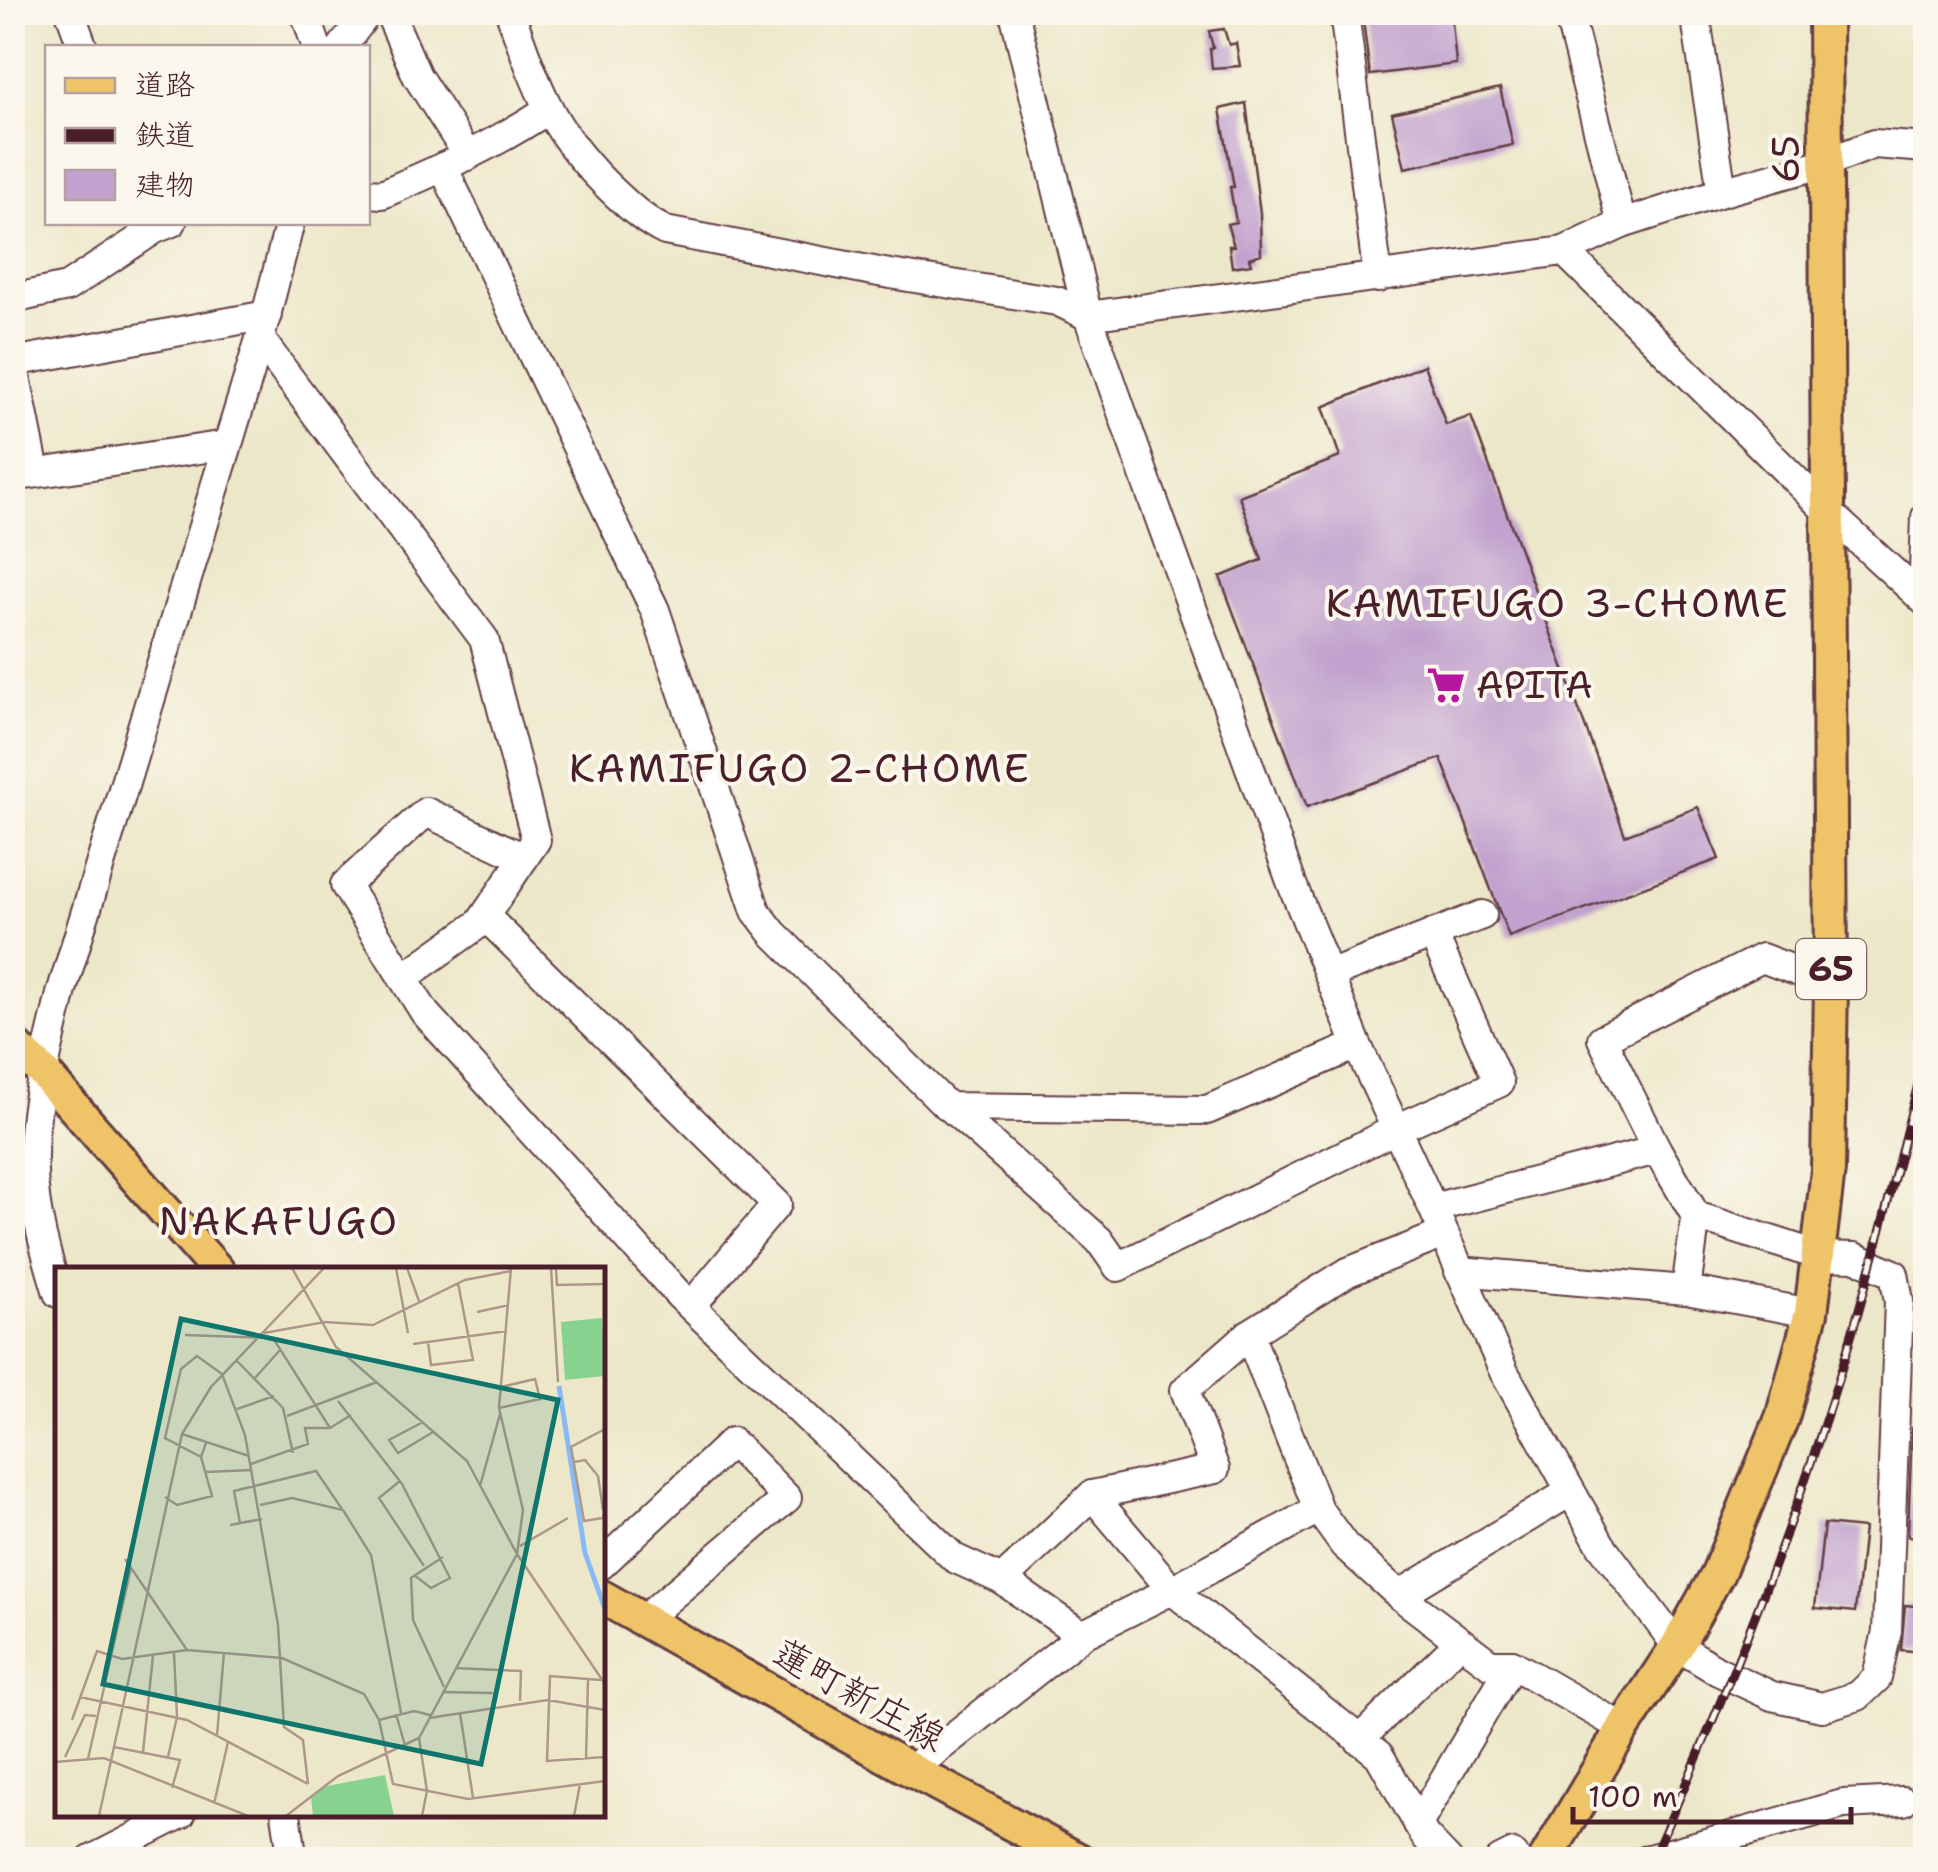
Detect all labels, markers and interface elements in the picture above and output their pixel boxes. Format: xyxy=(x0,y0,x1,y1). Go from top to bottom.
legend xyxy=(45,45,370,225)
text: 道路 xyxy=(135,64,195,105)
text: 鉄道 xyxy=(135,114,195,155)
street label: 65 xyxy=(1760,135,1811,183)
text: 建物 xyxy=(135,164,195,205)
district label: KAMIFUGO 3-CHOME xyxy=(1326,576,1790,630)
place label: APITA xyxy=(1476,659,1593,710)
supermarket icon: APITA xyxy=(1425,664,1467,706)
district label: KAMIFUGO 2-CHOME xyxy=(569,741,1031,795)
road number: 65 xyxy=(1796,939,1866,999)
district label: NAKAFUGO xyxy=(159,1194,399,1248)
inset map xyxy=(55,1267,605,1817)
street label: 蓮町新庄線 xyxy=(764,1626,955,1763)
scale bar xyxy=(1573,1762,1850,1824)
text: 100 m xyxy=(1588,1776,1678,1817)

